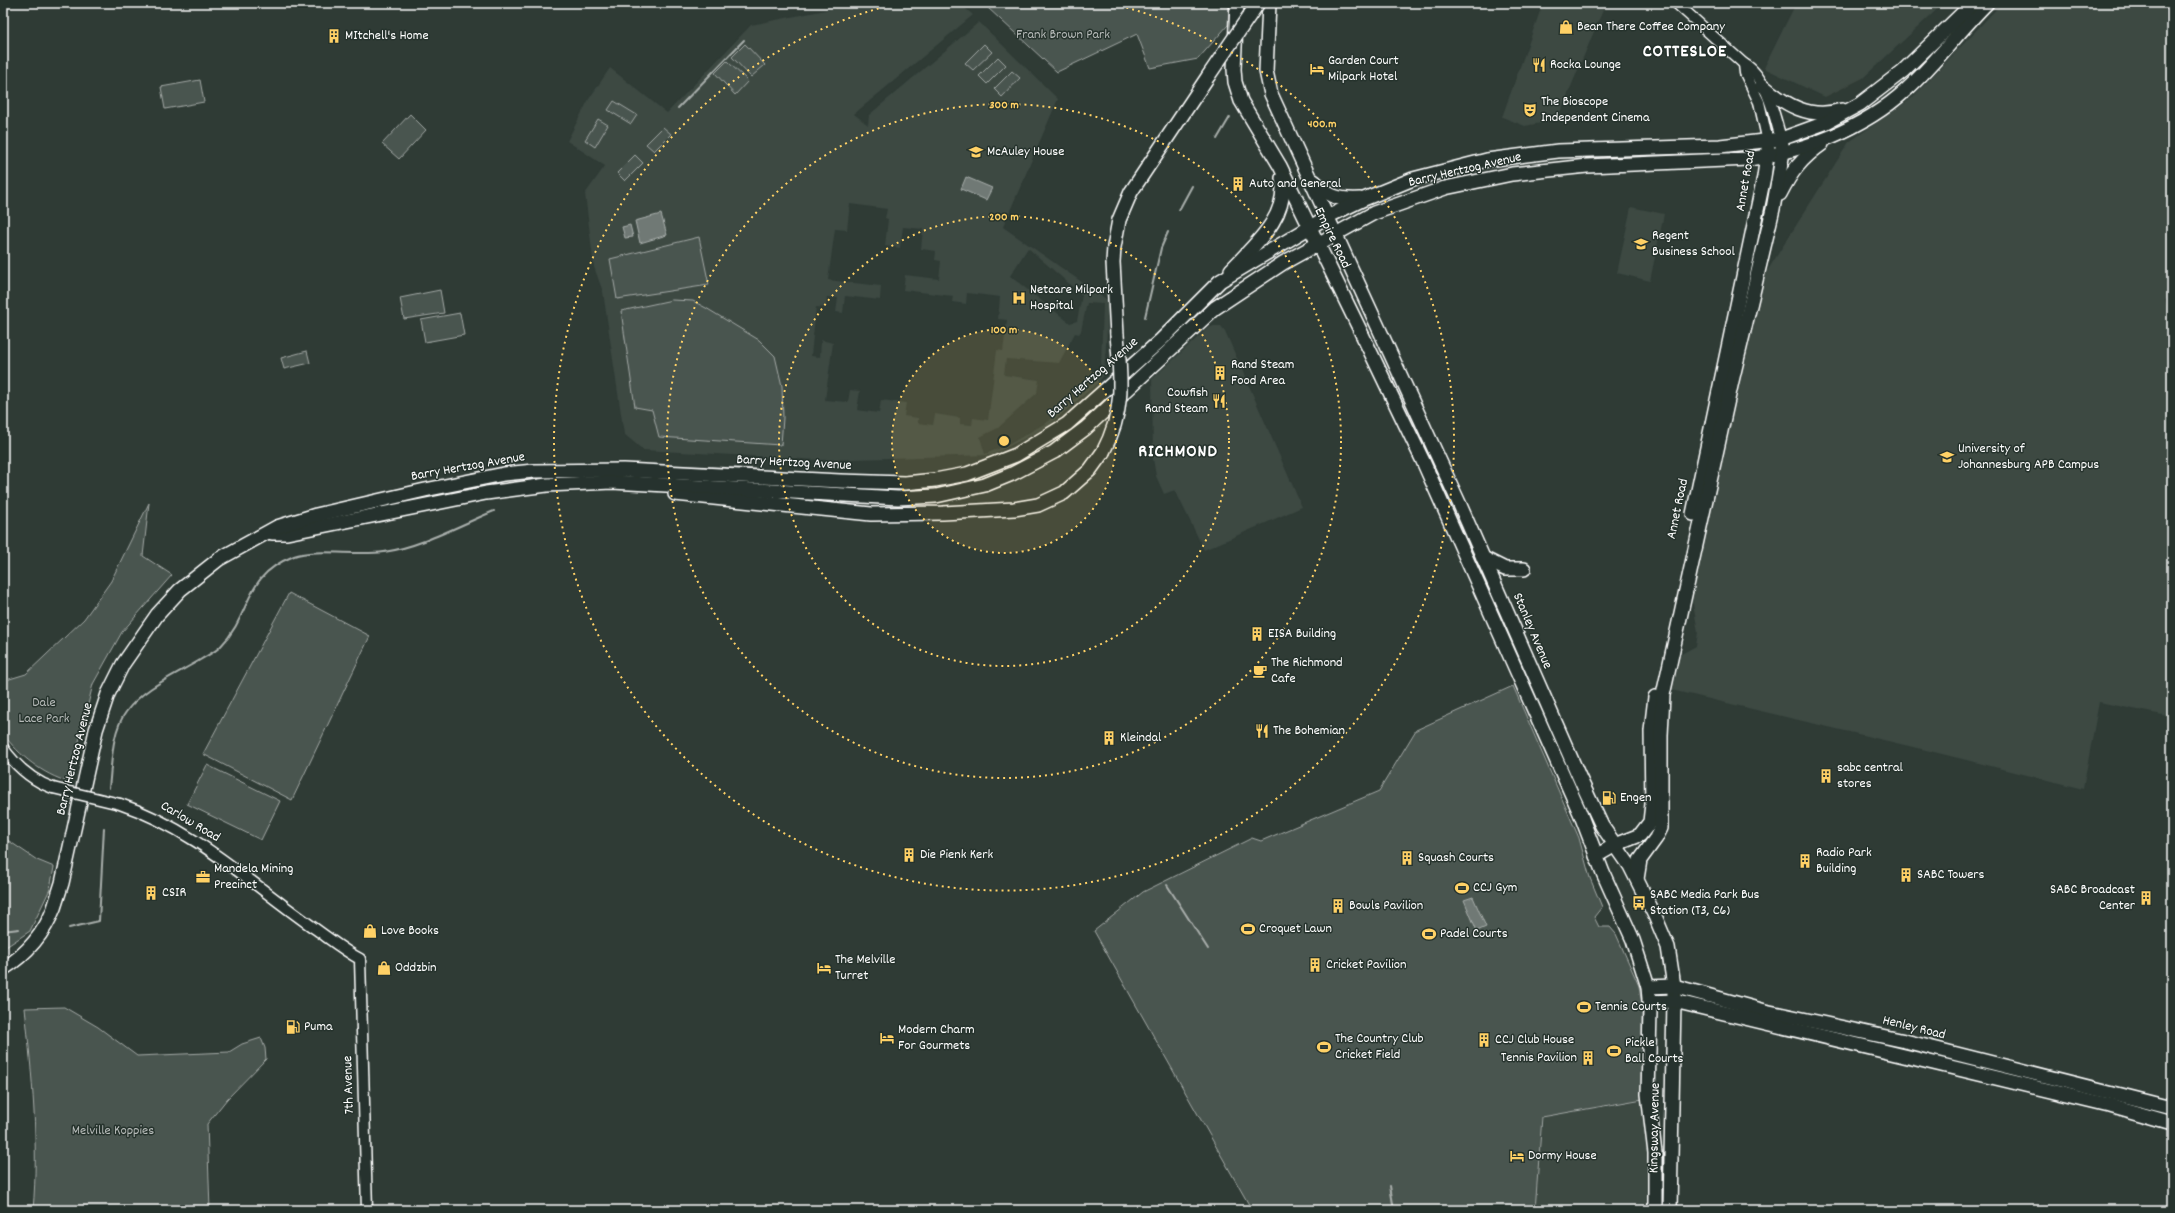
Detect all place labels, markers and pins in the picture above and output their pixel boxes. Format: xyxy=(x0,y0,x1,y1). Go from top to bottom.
place label: Bean There Coffee Company xyxy=(1577,17,1725,37)
shop icon: Bean There Coffee Company xyxy=(1558,19,1574,35)
place label: MItchell's Home xyxy=(345,26,429,46)
building icon: MItchell's Home xyxy=(326,28,342,44)
place label: Garden Court Milpark Hotel xyxy=(1328,51,1399,87)
place label: Rocka Lounge xyxy=(1550,55,1621,75)
restaurant icon: Rocka Lounge xyxy=(1531,57,1547,73)
hotel icon: Garden Court Milpark Hotel xyxy=(1309,61,1325,77)
place label: The Bioscope Independent Cinema xyxy=(1541,92,1650,128)
theatre icon: The Bioscope Independent Cinema xyxy=(1522,102,1538,118)
place label: McAuley House xyxy=(987,142,1064,162)
school or university icon: McAuley House xyxy=(968,144,984,160)
place label: Auto and General xyxy=(1249,174,1342,194)
building icon: Auto and General xyxy=(1230,176,1246,192)
place label: Regent Business School xyxy=(1652,226,1735,262)
school or university icon: Regent Business School xyxy=(1633,236,1649,252)
place label: Netcare Milpark Hospital xyxy=(1030,280,1113,316)
hospital icon: Netcare Milpark Hospital xyxy=(1011,290,1027,306)
place label: Rand Steam Food Area xyxy=(1231,355,1294,391)
building icon: Rand Steam Food Area xyxy=(1212,365,1228,381)
place label: Cowfish Rand Steam xyxy=(1145,383,1208,419)
restaurant icon: Cowfish Rand Steam xyxy=(1211,393,1227,409)
centre of rings xyxy=(997,434,1011,448)
place label: University of Johannesburg APB Campus xyxy=(1958,439,2099,475)
school or university icon: University of Johannesburg APB Campus xyxy=(1939,449,1955,465)
place label: EISA Building xyxy=(1268,624,1336,644)
building icon: EISA Building xyxy=(1249,626,1265,642)
place label: The Richmond Cafe xyxy=(1271,653,1343,689)
cafe icon: The Richmond Cafe xyxy=(1252,663,1268,679)
place label: The Bohemian xyxy=(1273,721,1345,741)
restaurant icon: The Bohemian xyxy=(1254,723,1270,739)
place label: Kleindal xyxy=(1120,728,1162,748)
building icon: Kleindal xyxy=(1101,730,1117,746)
place label: sabc central stores xyxy=(1837,758,1904,794)
building icon: sabc central stores xyxy=(1818,768,1834,784)
place label: Engen xyxy=(1620,788,1652,808)
fuel station icon: Engen xyxy=(1601,790,1617,806)
place label: Radio Park Building xyxy=(1816,843,1872,879)
place label: Die Pienk Kerk xyxy=(920,845,993,865)
building icon: Die Pienk Kerk xyxy=(901,847,917,863)
place label: Squash Courts xyxy=(1418,848,1494,868)
building icon: Squash Courts xyxy=(1399,850,1415,866)
building icon: Radio Park Building xyxy=(1797,853,1813,869)
place label: Mandela Mining Precinct xyxy=(214,859,293,895)
place label: SABC Towers xyxy=(1917,865,1985,885)
building icon: SABC Towers xyxy=(1898,867,1914,883)
office icon: Mandela Mining Precinct xyxy=(195,869,211,885)
place label: CCJ Gym xyxy=(1473,878,1518,898)
sports icon: CCJ Gym xyxy=(1454,880,1470,896)
place label: SABC Broadcast Center xyxy=(2050,880,2136,916)
place label: CSIR xyxy=(162,883,186,903)
building icon: CSIR xyxy=(143,885,159,901)
place label: SABC Media Park Bus Station (T3, C6) xyxy=(1650,885,1760,921)
building icon: SABC Broadcast Center xyxy=(2138,890,2154,906)
bus stop icon: SABC Media Park Bus Station (T3, C6) xyxy=(1631,895,1647,911)
place label: Bowls Pavilion xyxy=(1349,896,1423,916)
building icon: Bowls Pavilion xyxy=(1330,898,1346,914)
place label: Croquet Lawn xyxy=(1259,919,1332,939)
place label: Love Books xyxy=(381,921,439,941)
sports icon: Croquet Lawn xyxy=(1240,921,1256,937)
shop icon: Love Books xyxy=(362,923,378,939)
place label: Padel Courts xyxy=(1440,924,1508,944)
sports icon: Padel Courts xyxy=(1421,926,1437,942)
place label: The Melville Turret xyxy=(835,950,895,986)
place label: Cricket Pavilion xyxy=(1326,955,1407,975)
building icon: Cricket Pavilion xyxy=(1307,957,1323,973)
place label: Oddzbin xyxy=(395,958,437,978)
shop icon: Oddzbin xyxy=(376,960,392,976)
hotel icon: The Melville Turret xyxy=(816,960,832,976)
place label: Tennis Courts xyxy=(1595,997,1667,1017)
sports icon: Tennis Courts xyxy=(1576,999,1592,1015)
place label: Puma xyxy=(304,1017,333,1037)
fuel station icon: Puma xyxy=(285,1019,301,1035)
place label: Modern Charm For Gourmets xyxy=(898,1020,975,1056)
place label: The Country Club Cricket Field xyxy=(1335,1029,1424,1065)
hotel icon: Modern Charm For Gourmets xyxy=(879,1030,895,1046)
place label: CCJ Club House xyxy=(1495,1030,1574,1050)
building icon: CCJ Club House xyxy=(1476,1032,1492,1048)
place label: Pickle Ball Courts xyxy=(1625,1033,1684,1069)
sports icon: The Country Club Cricket Field xyxy=(1316,1039,1332,1055)
sports icon: Pickle Ball Courts xyxy=(1606,1043,1622,1059)
place label: Tennis Pavilion xyxy=(1501,1048,1577,1068)
building icon: Tennis Pavilion xyxy=(1580,1050,1596,1066)
place label: Dormy House xyxy=(1528,1146,1597,1166)
hotel icon: Dormy House xyxy=(1509,1148,1525,1164)

